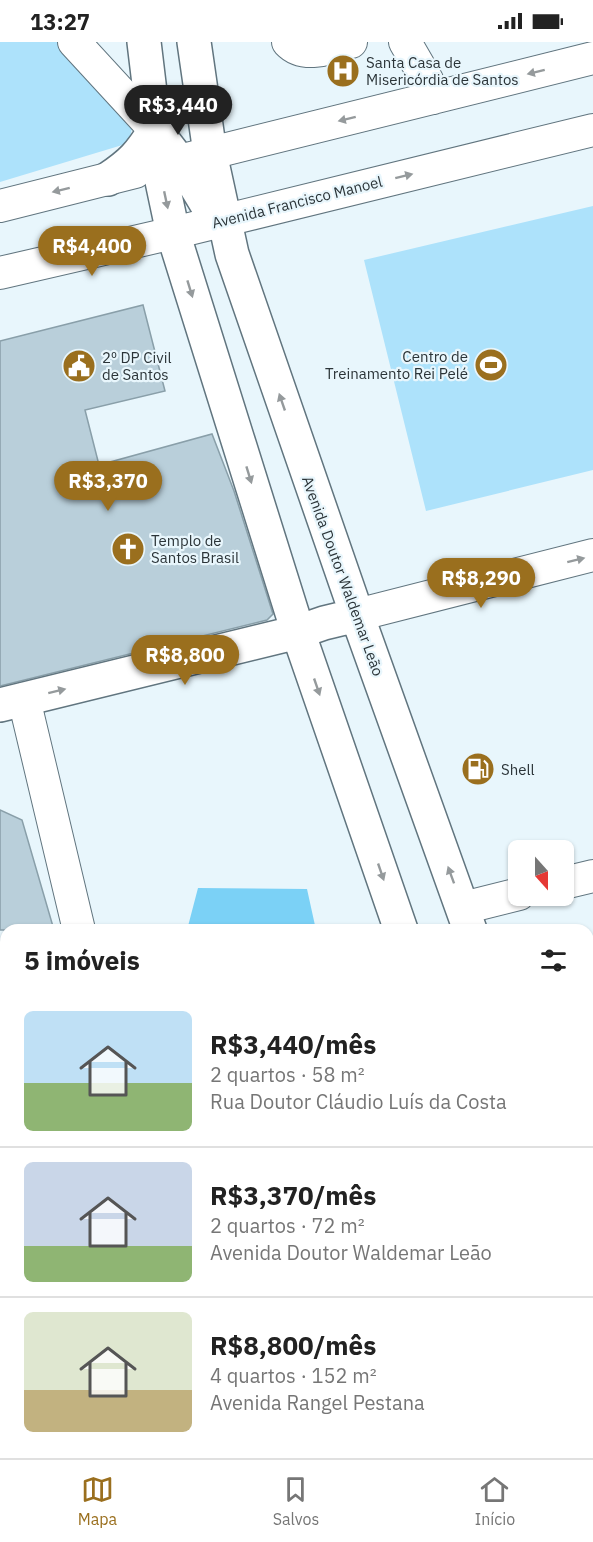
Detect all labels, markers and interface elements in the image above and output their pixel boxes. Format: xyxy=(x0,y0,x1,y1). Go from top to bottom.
text: 13:27 xyxy=(30,7,90,36)
hospital icon: Santa Casa de Misericórdia de Santos xyxy=(325,53,361,89)
place label: Santa Casa de Misericórdia de Santos xyxy=(366,53,519,89)
one-way arrow xyxy=(527,68,545,78)
pin: R$3,440 xyxy=(123,85,233,136)
text: R$3,440 xyxy=(138,91,218,118)
one-way arrow xyxy=(338,115,356,125)
one-way arrow xyxy=(394,171,413,181)
street label: Avenida Francisco Manoel xyxy=(210,172,384,232)
one-way arrow xyxy=(52,186,70,196)
one-way arrow xyxy=(162,191,171,210)
pin: R$4,400 xyxy=(37,226,147,277)
text: R$4,400 xyxy=(52,232,132,259)
one-way arrow xyxy=(186,280,195,298)
place label: Centro de Treinamento Rei Pelé xyxy=(325,347,468,383)
sports icon: Centro de Treinamento Rei Pelé xyxy=(473,347,509,383)
public building icon: 2º DP Civil de Santos xyxy=(61,348,97,384)
place label: 2º DP Civil de Santos xyxy=(102,348,171,384)
one-way arrow xyxy=(276,393,286,411)
pin: R$3,370 xyxy=(53,461,163,512)
one-way arrow xyxy=(245,466,254,484)
text: R$3,370 xyxy=(68,467,148,494)
street label: Avenida Doutor Waldemar Leão xyxy=(298,473,388,679)
church icon: Templo de Santos Brasil xyxy=(110,531,146,567)
place label: Templo de Santos Brasil xyxy=(151,531,239,567)
one-way arrow xyxy=(567,554,585,564)
pin: R$8,290 xyxy=(426,558,536,609)
text: R$8,290 xyxy=(441,564,521,591)
pin: R$8,800 xyxy=(130,635,240,686)
text: R$8,800 xyxy=(145,641,225,668)
one-way arrow xyxy=(312,679,322,697)
one-way arrow xyxy=(48,686,66,696)
fuel station icon: Shell xyxy=(460,751,496,787)
place label: Shell xyxy=(501,760,535,779)
north arrow xyxy=(508,840,574,906)
map controls xyxy=(508,840,574,906)
one-way arrow xyxy=(376,863,386,881)
one-way arrow xyxy=(446,866,456,884)
text: 5 imóveis xyxy=(24,943,140,977)
icon: filters xyxy=(537,944,570,977)
text: R$3,440/mês xyxy=(210,1027,376,1061)
icon: home xyxy=(72,1035,144,1107)
text: 2 quartos · 58 m² xyxy=(210,1061,365,1088)
text: Rua Doutor Cláudio Luís da Costa xyxy=(210,1088,507,1115)
text: R$3,370/mês xyxy=(210,1178,376,1212)
icon: home xyxy=(72,1186,144,1258)
text: 2 quartos · 72 m² xyxy=(210,1212,365,1239)
text: Avenida Doutor Waldemar Leão xyxy=(210,1239,492,1266)
text: R$8,800/mês xyxy=(210,1328,376,1362)
icon: home xyxy=(72,1336,144,1408)
text: 4 quartos · 152 m² xyxy=(210,1362,377,1389)
text: Avenida Rangel Pestana xyxy=(210,1389,425,1416)
tab: Mapa xyxy=(78,1473,117,1529)
tab: Salvos xyxy=(273,1473,319,1529)
tab: Início xyxy=(475,1473,515,1529)

